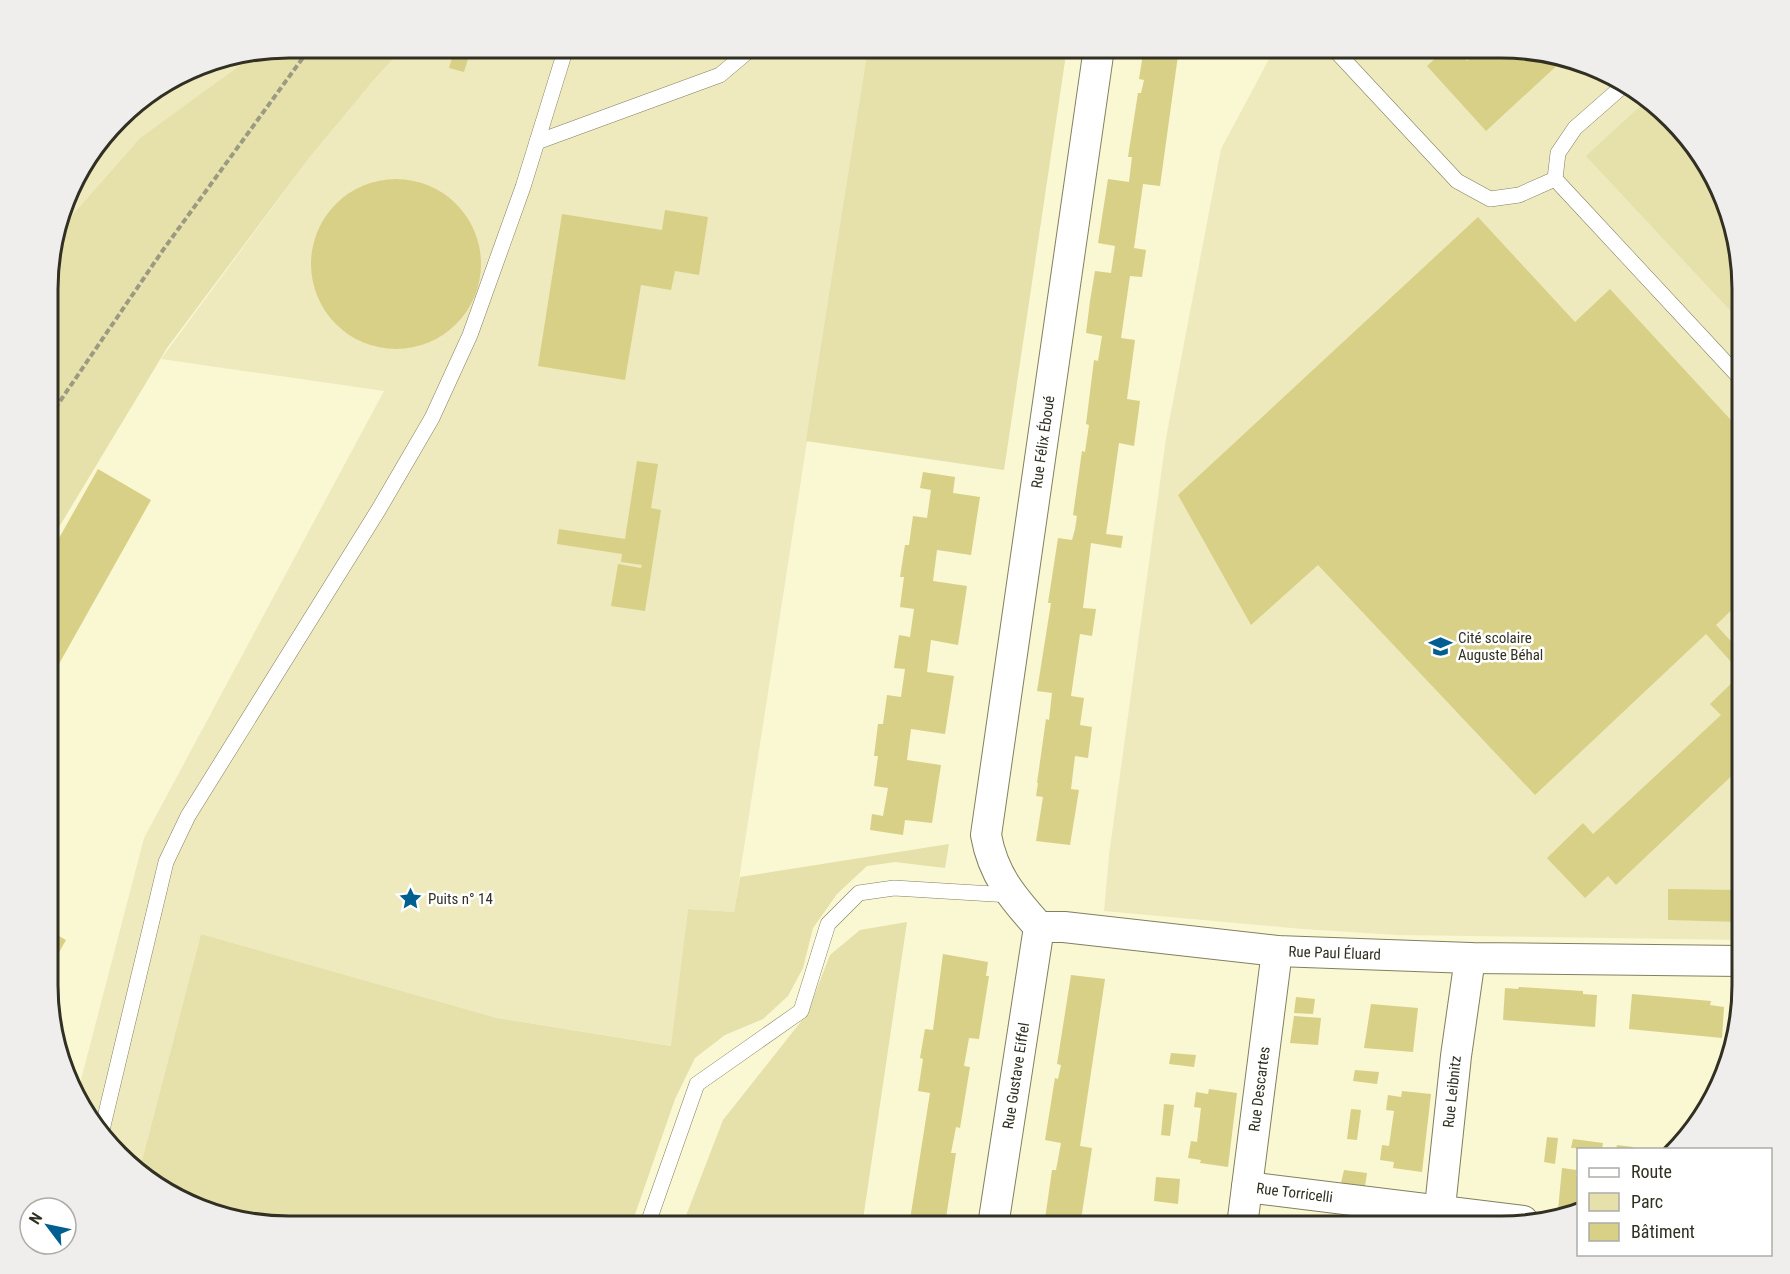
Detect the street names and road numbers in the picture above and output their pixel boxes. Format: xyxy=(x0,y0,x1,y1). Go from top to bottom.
street label: Rue Félix Éboué xyxy=(1028,395,1058,489)
street label: Rue Paul Éluard xyxy=(1288,942,1381,964)
street label: Rue Gustave Eiffel xyxy=(999,1021,1033,1130)
street label: Rue Descartes xyxy=(1245,1045,1274,1133)
street label: Rue Leibnitz xyxy=(1439,1055,1465,1129)
street label: Rue Torricelli xyxy=(1255,1179,1334,1207)

